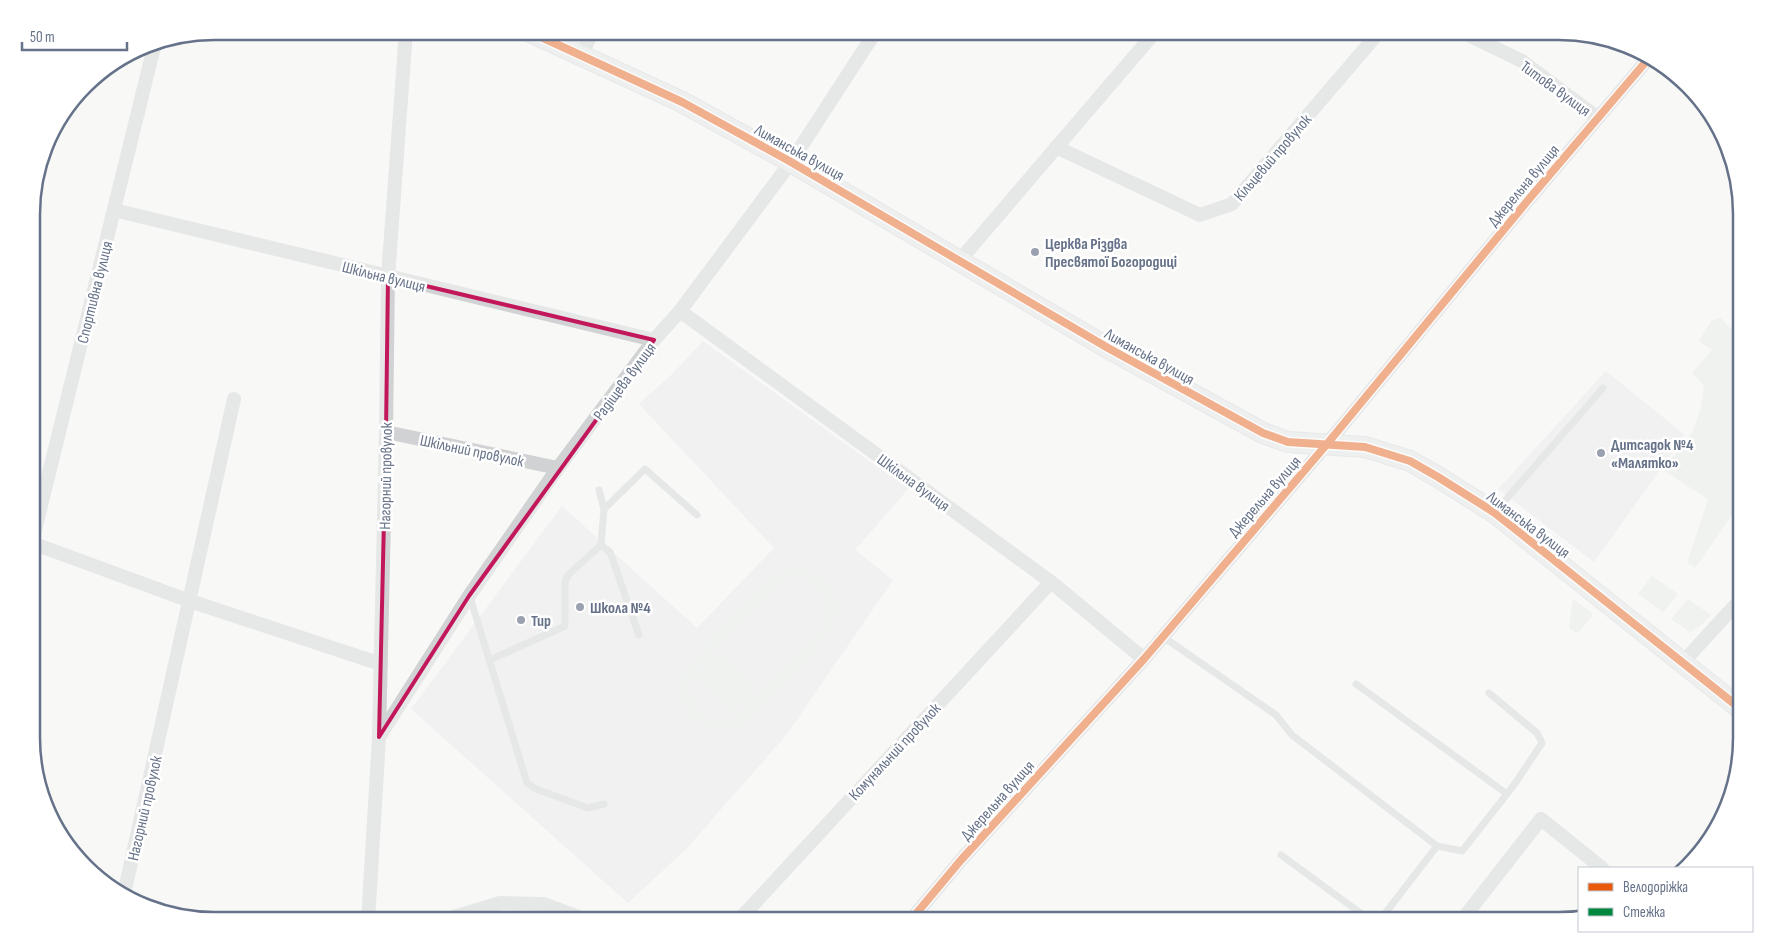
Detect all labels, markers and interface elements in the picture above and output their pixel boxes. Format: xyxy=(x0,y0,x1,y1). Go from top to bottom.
scale bar xyxy=(22,20,128,52)
text: 50 m xyxy=(30,28,55,47)
street label: Титова вулиця xyxy=(1516,57,1594,121)
street label: Кільцевий провулок xyxy=(1230,110,1317,205)
street label: Лиманська вулиця xyxy=(750,120,847,186)
street label: Джерельна вулиця xyxy=(1484,141,1564,231)
place label: Церква Різдва Пресвятої Богородиці xyxy=(1045,235,1177,272)
street label: Спортивна вулиця xyxy=(74,239,117,346)
marker: Церква Різдва Пресвятої Богородиці xyxy=(1029,246,1041,258)
street label: Шкільна вулиця xyxy=(340,258,427,297)
street label: Лиманська вулиця xyxy=(1100,324,1197,390)
street label: Радіщева вулиця xyxy=(590,339,661,424)
street label: Нагорний провулок xyxy=(376,421,397,530)
street label: Шкільний провулок xyxy=(418,431,526,472)
place label: Дитсадок №4 «Малятко» xyxy=(1611,436,1694,473)
marker: Дитсадок №4 «Малятко» xyxy=(1595,447,1607,459)
street label: Шкільна вулиця xyxy=(873,451,953,516)
street label: Джерельна вулиця xyxy=(1225,453,1305,541)
street label: Лиманська вулиця xyxy=(1482,487,1574,563)
place label: Школа №4 xyxy=(590,599,651,618)
marker: Школа №4 xyxy=(574,601,586,613)
place label: Тир xyxy=(531,612,551,631)
marker: Тир xyxy=(515,614,527,626)
street label: Комунальний провулок xyxy=(845,699,946,805)
street label: Нагорний провулок xyxy=(124,753,167,863)
street label: Джерельна вулиця xyxy=(957,757,1039,845)
legend xyxy=(1578,867,1753,932)
text: Велодоріжка xyxy=(1623,878,1688,897)
text: Стежка xyxy=(1623,903,1666,922)

